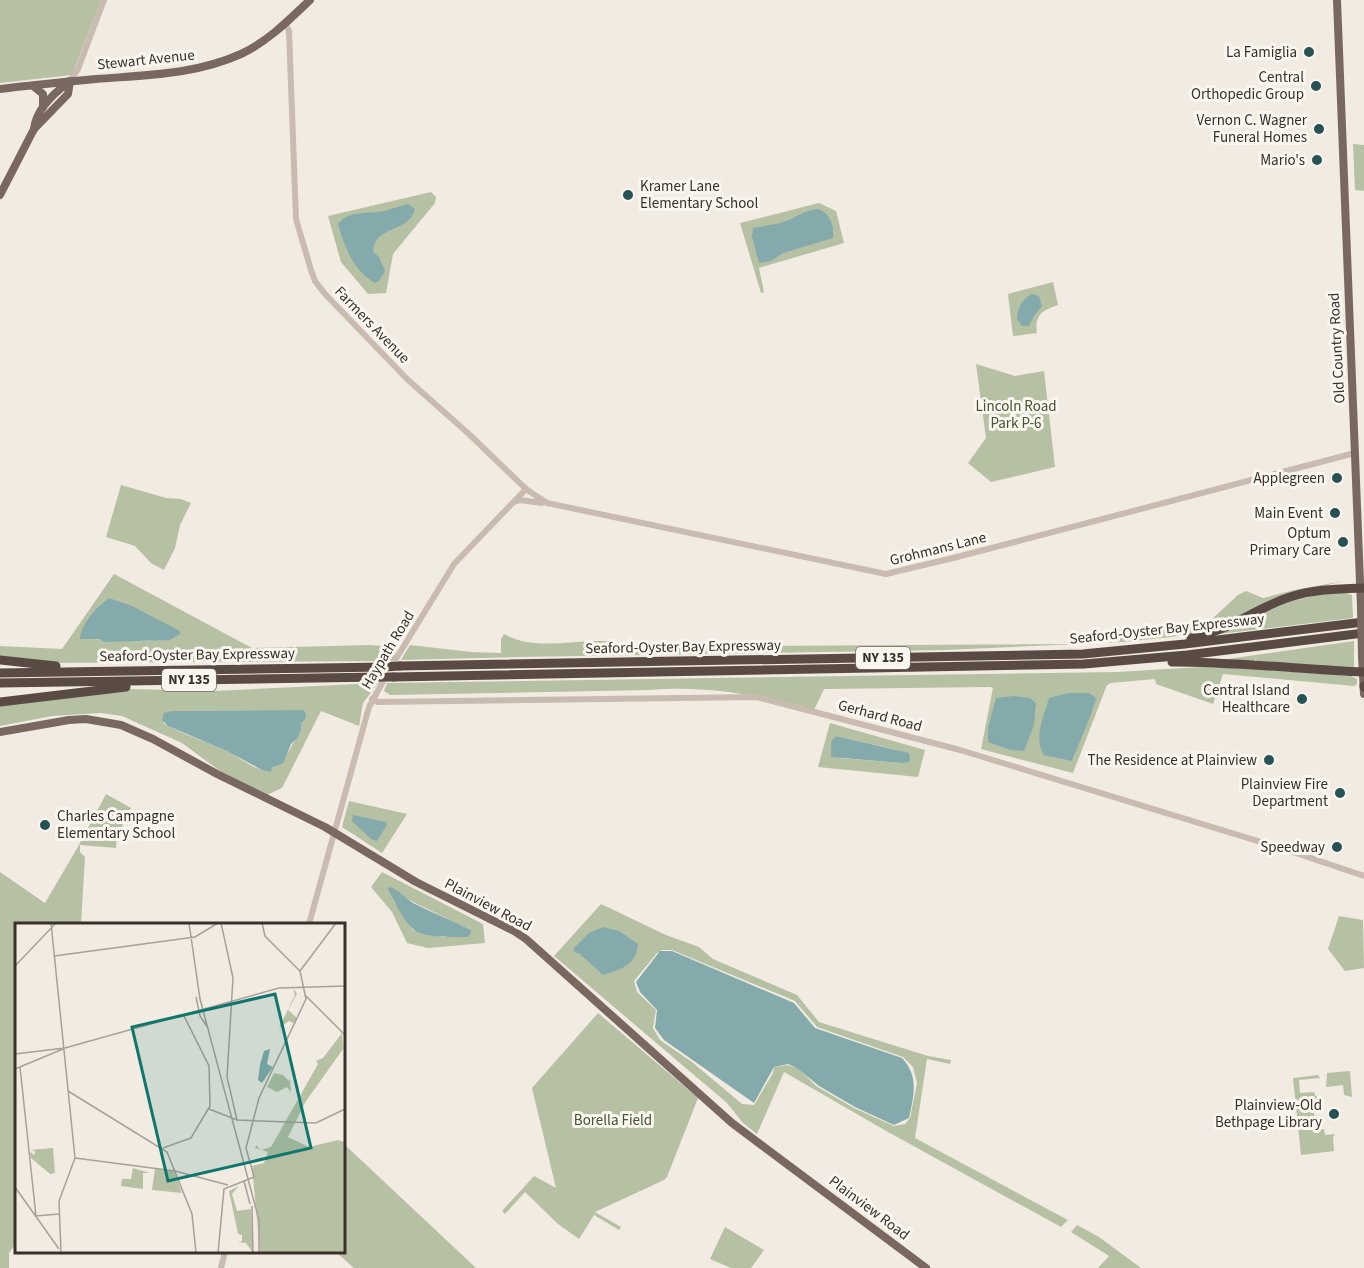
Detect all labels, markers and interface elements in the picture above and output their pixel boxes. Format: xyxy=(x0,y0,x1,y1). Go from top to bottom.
place label: La Famiglia xyxy=(1226,42,1297,63)
street label: Stewart Avenue xyxy=(96,44,196,76)
marker: La Famiglia xyxy=(1302,45,1316,59)
place label: Central Orthopedic Group xyxy=(1191,67,1304,105)
marker: Central Orthopedic Group xyxy=(1309,79,1323,93)
place label: Vernon C. Wagner Funeral Homes xyxy=(1196,110,1308,148)
marker: Vernon C. Wagner Funeral Homes xyxy=(1312,122,1326,136)
place label: Mario's xyxy=(1260,150,1305,171)
marker: Mario's xyxy=(1310,153,1324,167)
place label: Kramer Lane Elementary School xyxy=(640,176,758,214)
marker: Kramer Lane Elementary School xyxy=(621,188,635,202)
street label: Farmers Avenue xyxy=(330,282,414,368)
street label: Old Country Road xyxy=(1324,292,1350,404)
park label: Lincoln Road Park P-6 xyxy=(975,396,1057,434)
place label: Applegreen xyxy=(1253,468,1325,489)
marker: Applegreen xyxy=(1330,471,1344,485)
place label: Main Event xyxy=(1254,503,1323,524)
marker: Main Event xyxy=(1328,506,1342,520)
place label: Optum Primary Care xyxy=(1249,523,1331,561)
street label: Grohmans Lane xyxy=(888,527,988,571)
marker: Optum Primary Care xyxy=(1336,535,1350,549)
street label: Haypath Road xyxy=(356,607,420,693)
street label: Seaford-Oyster Bay Expressway xyxy=(1069,608,1265,650)
street label: Seaford-Oyster Bay Expressway xyxy=(585,635,781,659)
street label: Seaford-Oyster Bay Expressway xyxy=(99,643,295,667)
road number: NY 135 xyxy=(856,647,910,669)
road number: NY 135 xyxy=(162,669,216,691)
place label: Central Island Healthcare xyxy=(1203,680,1290,718)
marker: Central Island Healthcare xyxy=(1295,692,1309,706)
street label: Gerhard Road xyxy=(836,695,924,737)
place label: The Residence at Plainview xyxy=(1087,750,1257,771)
marker: The Residence at Plainview xyxy=(1262,753,1276,767)
place label: Plainview Fire Department xyxy=(1241,774,1328,812)
marker: Plainview Fire Department xyxy=(1333,786,1347,800)
place label: Charles Campagne Elementary School xyxy=(57,806,175,844)
marker: Charles Campagne Elementary School xyxy=(38,818,52,832)
place label: Speedway xyxy=(1260,837,1325,858)
marker: Speedway xyxy=(1330,840,1344,854)
street label: Plainview Road xyxy=(441,873,535,937)
inset map xyxy=(15,923,345,1253)
place label: Plainview-Old Bethpage Library xyxy=(1215,1095,1322,1133)
marker: Plainview-Old Bethpage Library xyxy=(1327,1107,1341,1121)
park label: Borella Field xyxy=(574,1110,652,1131)
street label: Plainview Road xyxy=(824,1171,914,1245)

